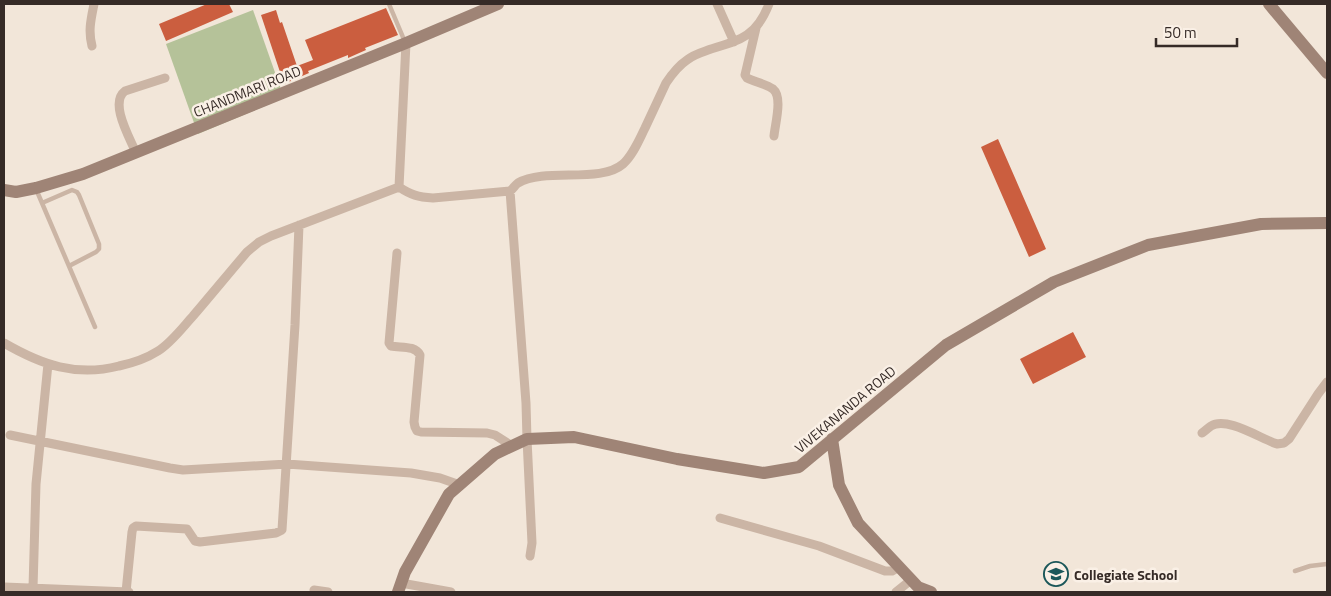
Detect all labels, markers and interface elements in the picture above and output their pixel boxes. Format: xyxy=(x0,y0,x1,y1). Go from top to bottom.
scale bar xyxy=(1156,15,1237,47)
text: 50 m xyxy=(1164,21,1197,44)
street label: CHANDMARI ROAD xyxy=(190,60,304,122)
street label: VIVEKANANDA ROAD xyxy=(790,360,900,458)
school or university icon: Collegiate School xyxy=(1043,561,1069,587)
place label: Collegiate School xyxy=(1074,564,1177,585)

